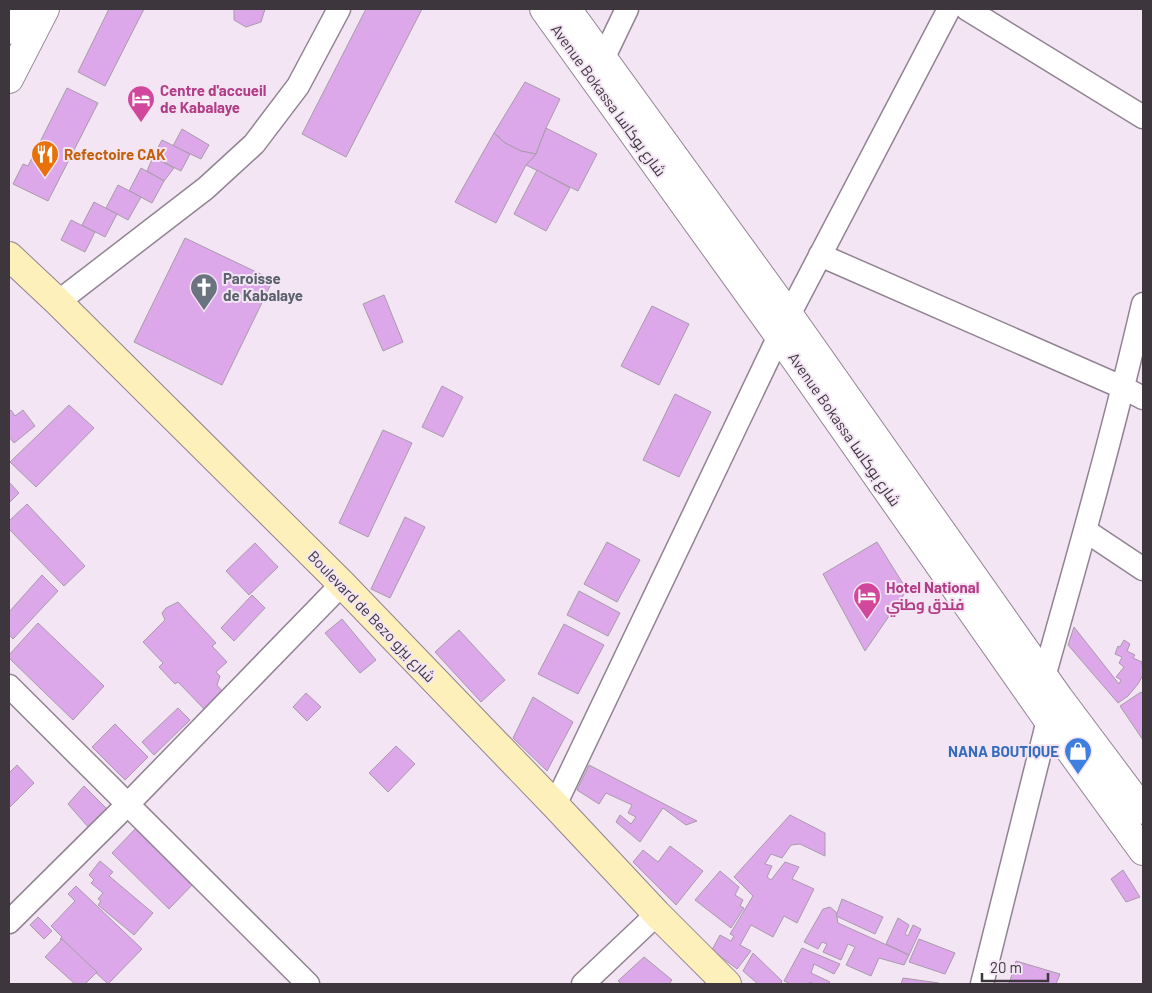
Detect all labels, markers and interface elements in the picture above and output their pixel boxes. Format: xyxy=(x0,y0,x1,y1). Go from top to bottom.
street label: Avenue Bokassa شارع بوكاسا xyxy=(545,20,670,181)
place label: Centre d'accueil de Kabalaye xyxy=(160,81,267,116)
hotel icon: Centre d'accueil de Kabalaye xyxy=(126,84,156,123)
restaurant icon: Refectoire CAK xyxy=(30,139,60,178)
place label: Refectoire CAK xyxy=(64,145,166,163)
place label: Paroisse de Kabalaye xyxy=(223,269,303,304)
church icon: Paroisse de Kabalaye xyxy=(189,272,219,311)
street label: Avenue Bokassa شارع بوكاسا xyxy=(783,349,905,511)
street label: Boulevard de Bezo شارع بيزو xyxy=(302,547,439,688)
place label: Hotel National فندق وطني xyxy=(886,578,979,617)
hotel icon: Hotel National فندق وطني xyxy=(852,581,882,620)
shop icon: NANA BOUTIQUE xyxy=(1063,736,1093,775)
place label: NANA BOUTIQUE xyxy=(948,742,1059,760)
scale bar xyxy=(982,950,1048,982)
text: 20 m xyxy=(990,958,1022,976)

